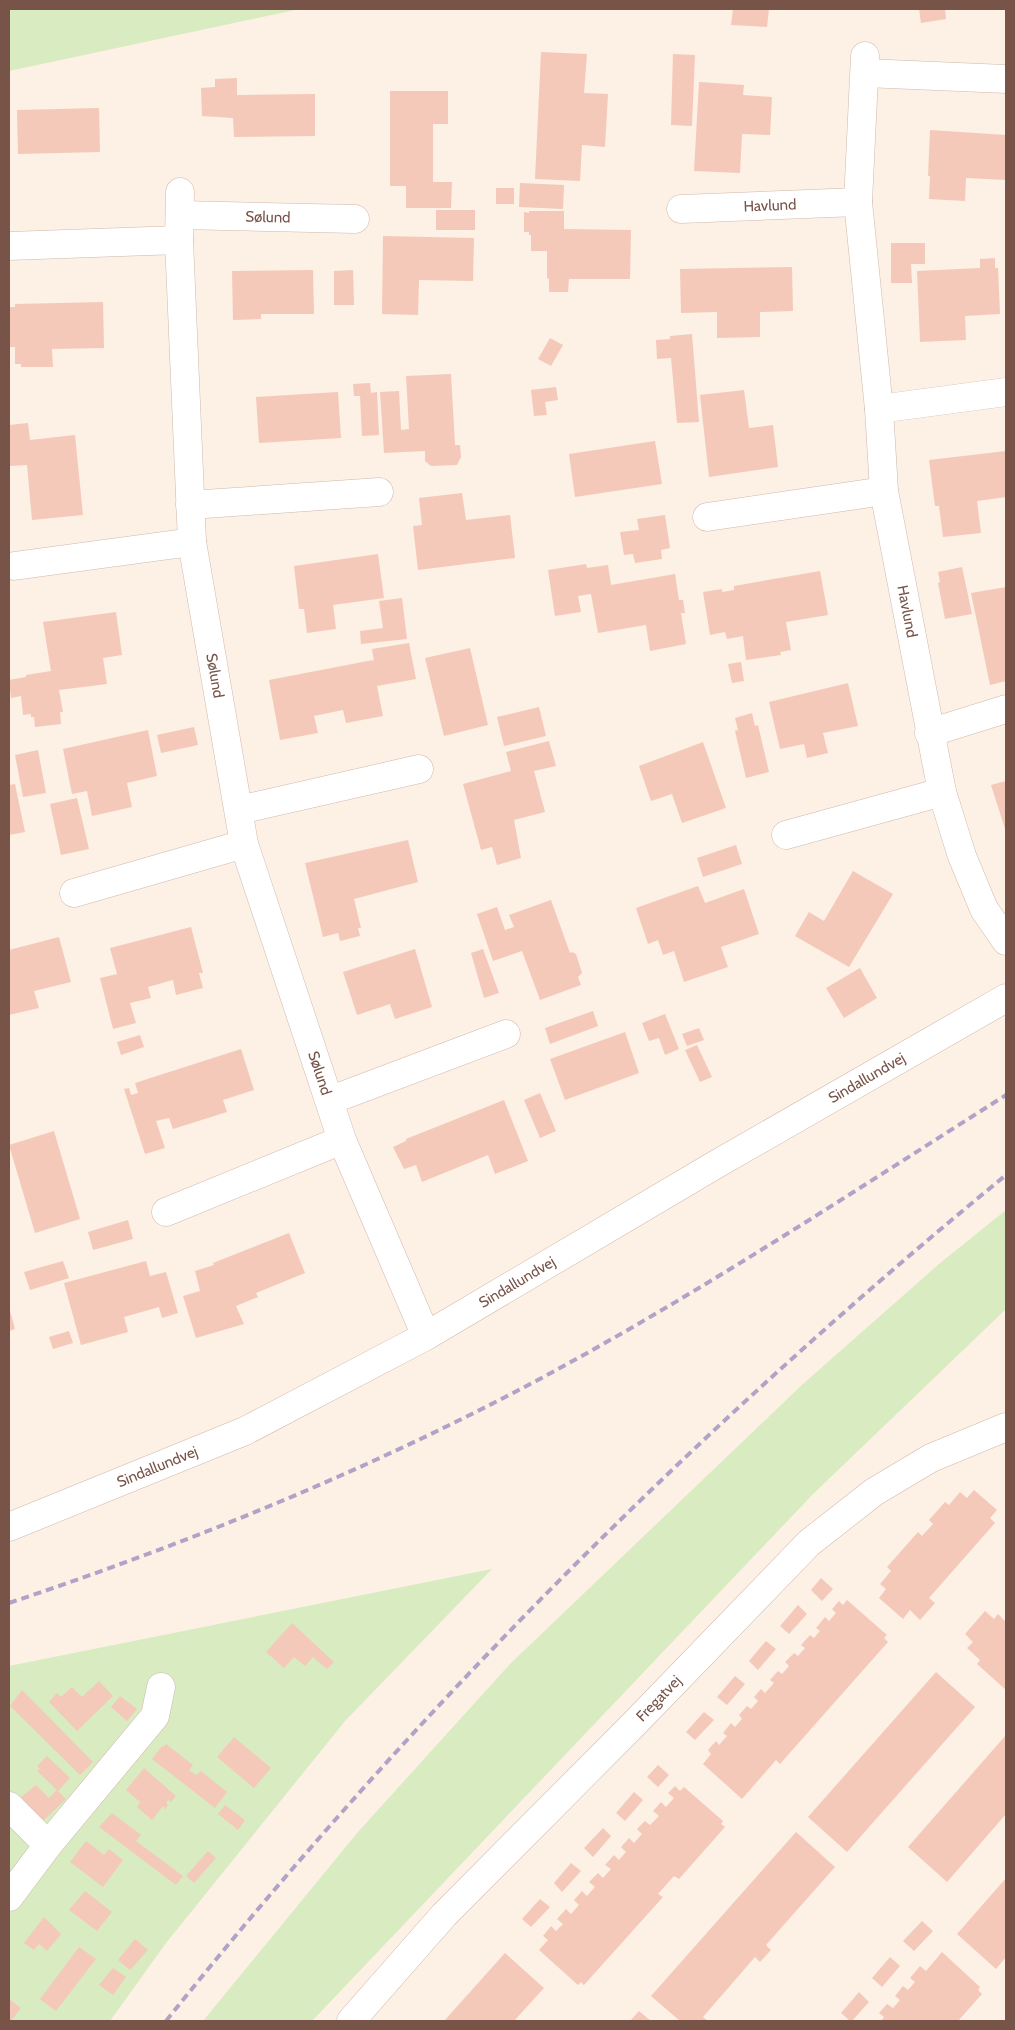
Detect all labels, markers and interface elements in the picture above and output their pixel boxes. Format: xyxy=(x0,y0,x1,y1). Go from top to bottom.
street label: Havlund xyxy=(743,195,797,216)
street label: Sølund xyxy=(245,207,291,227)
street label: Havlund xyxy=(893,584,921,639)
street label: Sølund xyxy=(202,652,228,700)
street label: Sølund xyxy=(304,1049,335,1097)
street label: Sindallundvej xyxy=(825,1049,908,1107)
street label: Sindallundvej xyxy=(476,1253,558,1312)
street label: Sindallundvej xyxy=(114,1442,200,1491)
street label: Fregatvej xyxy=(632,1672,685,1725)

